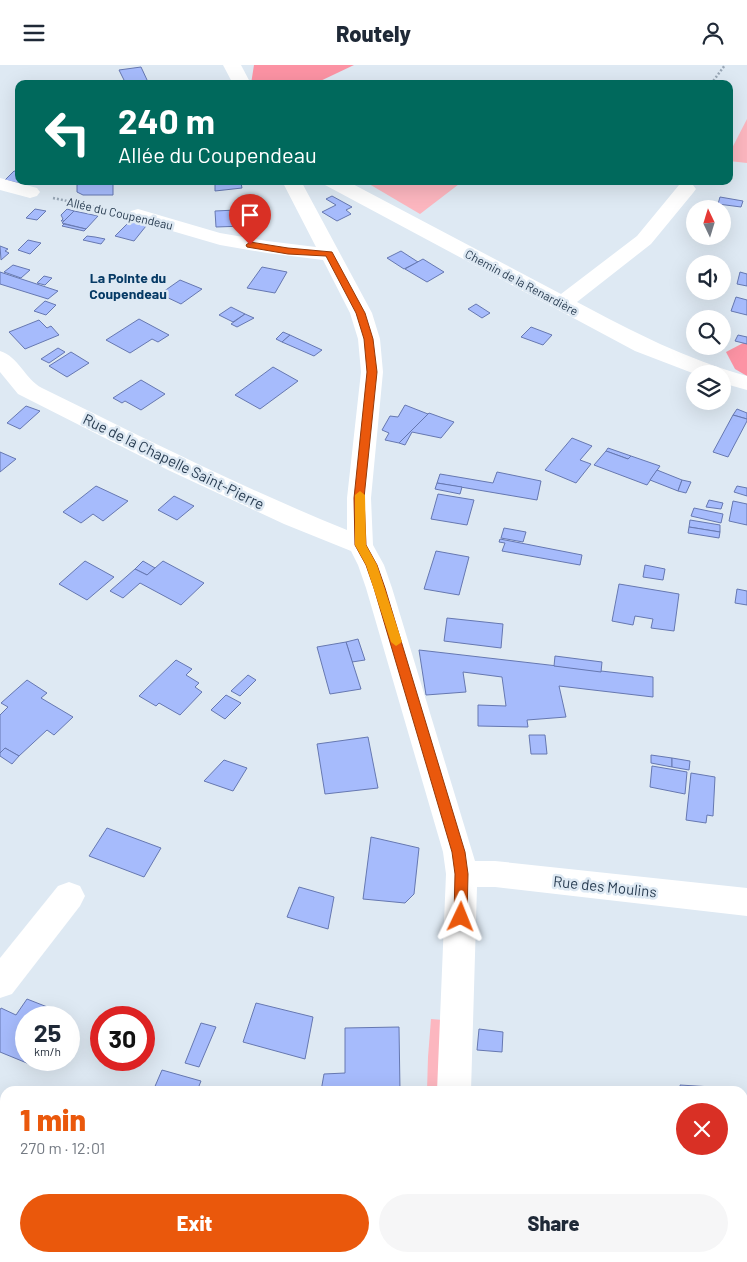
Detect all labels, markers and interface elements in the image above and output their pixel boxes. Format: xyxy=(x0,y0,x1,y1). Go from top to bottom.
icon: menu xyxy=(20,19,48,47)
icon: person xyxy=(699,19,727,47)
text: Routely xyxy=(336,20,411,46)
text: 240 m xyxy=(118,99,215,141)
icon: left xyxy=(35,100,100,165)
text: Allée du Coupendeau xyxy=(118,141,317,167)
street label: Allée du Coupendeau xyxy=(66,194,174,232)
pin xyxy=(229,194,271,245)
north arrow xyxy=(686,200,731,245)
map controls xyxy=(686,200,731,410)
icon: arrive xyxy=(236,201,264,229)
street label: Chemin de la Renardière xyxy=(463,246,581,318)
button: sound xyxy=(686,255,731,300)
district label: La Pointe du Coupendeau xyxy=(89,269,167,302)
button: search xyxy=(686,310,731,355)
button: layers xyxy=(686,365,731,410)
street label: Rue de la Chapelle Saint-Pierre xyxy=(80,409,268,513)
street label: Rue des Moulins xyxy=(552,872,658,900)
position arrow xyxy=(434,890,486,942)
speed limit sign: 30 xyxy=(90,1006,155,1071)
text: 25 xyxy=(34,1017,61,1047)
text: km/h xyxy=(34,1044,61,1058)
text: 1 min xyxy=(20,1101,86,1137)
button: close xyxy=(676,1103,728,1155)
text: 270 m · 12:01 xyxy=(20,1138,105,1157)
button: Exit xyxy=(20,1194,369,1252)
button: Share xyxy=(379,1194,728,1252)

